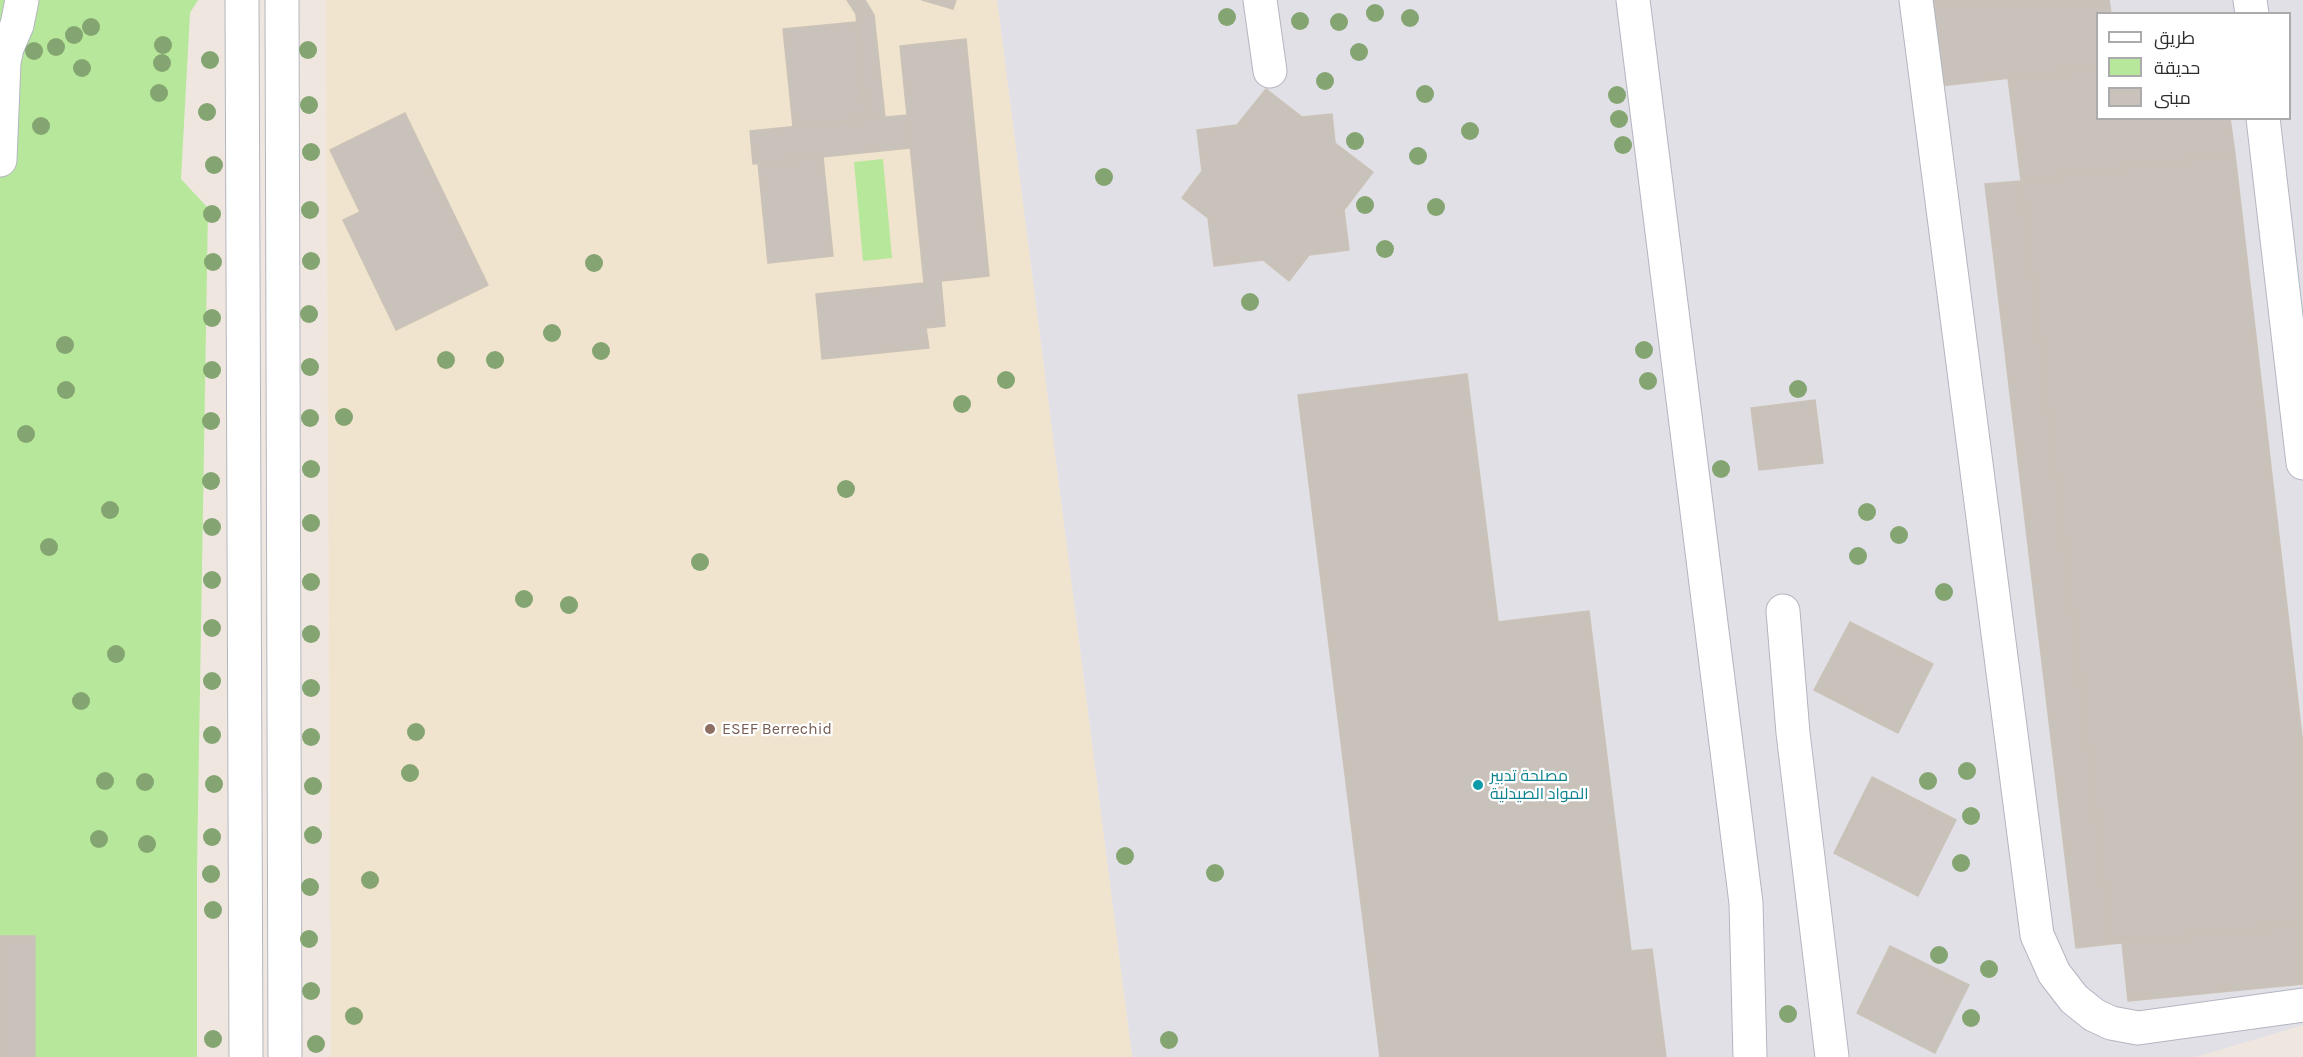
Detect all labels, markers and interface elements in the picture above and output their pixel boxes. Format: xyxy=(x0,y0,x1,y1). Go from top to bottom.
legend xyxy=(2096,12,2291,120)
text: طريق xyxy=(2154,27,2195,49)
text: حديقة xyxy=(2154,57,2200,79)
text: مبنى xyxy=(2154,87,2191,109)
place label: ESEF Berrechid xyxy=(722,719,832,739)
marker: ESEF Berrechid xyxy=(703,722,717,736)
place label: مصلحة تدبير المواد الصيدلية xyxy=(1490,766,1589,804)
marker: مصلحة تدبير المواد الصيدلية xyxy=(1471,778,1485,792)

